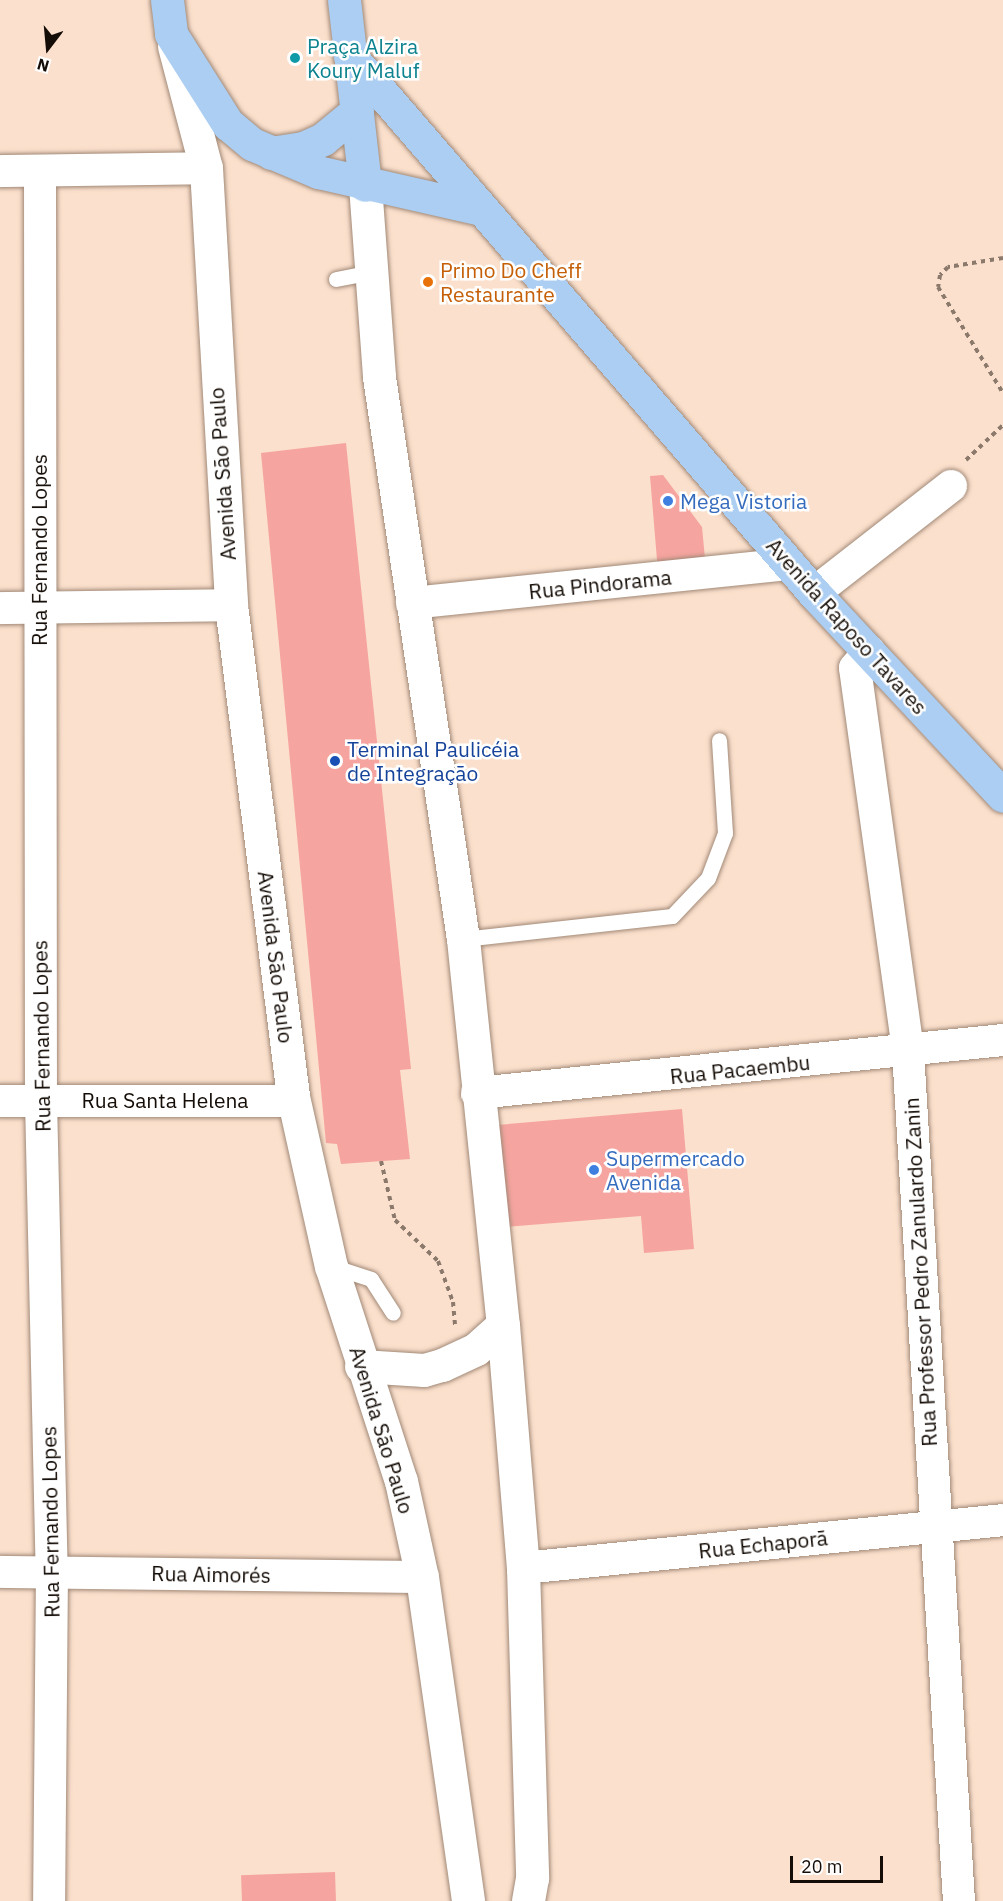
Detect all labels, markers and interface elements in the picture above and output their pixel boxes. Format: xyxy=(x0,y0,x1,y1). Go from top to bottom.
north arrow xyxy=(18,18,78,78)
place label: Praça Alzira Koury Maluf xyxy=(307,33,420,83)
marker: Praça Alzira Koury Maluf xyxy=(288,51,302,65)
text: N xyxy=(35,54,51,77)
place label: Primo Do Cheff Restaurante xyxy=(440,257,581,307)
marker: Primo Do Cheff Restaurante xyxy=(421,275,435,289)
street label: Avenida São Paulo xyxy=(203,387,241,561)
street label: Rua Fernando Lopes xyxy=(26,454,52,646)
place label: Mega Vistoria xyxy=(680,488,807,514)
marker: Mega Vistoria xyxy=(661,494,675,508)
street label: Avenida Raposo Tavares xyxy=(761,533,933,719)
street label: Rua Pindorama xyxy=(527,564,673,604)
place label: Terminal Paulicéia de Integração xyxy=(347,736,519,786)
marker: Terminal Paulicéia de Integração xyxy=(328,754,342,768)
street label: Avenida São Paulo xyxy=(253,869,299,1045)
street label: Rua Fernando Lopes xyxy=(27,940,55,1132)
street label: Rua Pacaembu xyxy=(669,1049,811,1089)
street label: Rua Santa Helena xyxy=(81,1087,249,1113)
street label: Rua Professor Pedro Zanulardo Zanin xyxy=(898,1097,942,1447)
place label: Supermercado Avenida xyxy=(606,1145,745,1195)
marker: Supermercado Avenida xyxy=(587,1163,601,1177)
street label: Avenida São Paulo xyxy=(345,1343,419,1517)
street label: Rua Fernando Lopes xyxy=(36,1426,64,1618)
street label: Rua Echaporã xyxy=(697,1525,829,1563)
street label: Rua Aimorés xyxy=(151,1560,271,1588)
scale bar xyxy=(793,1844,886,1882)
text: 20 m xyxy=(801,1855,843,1878)

